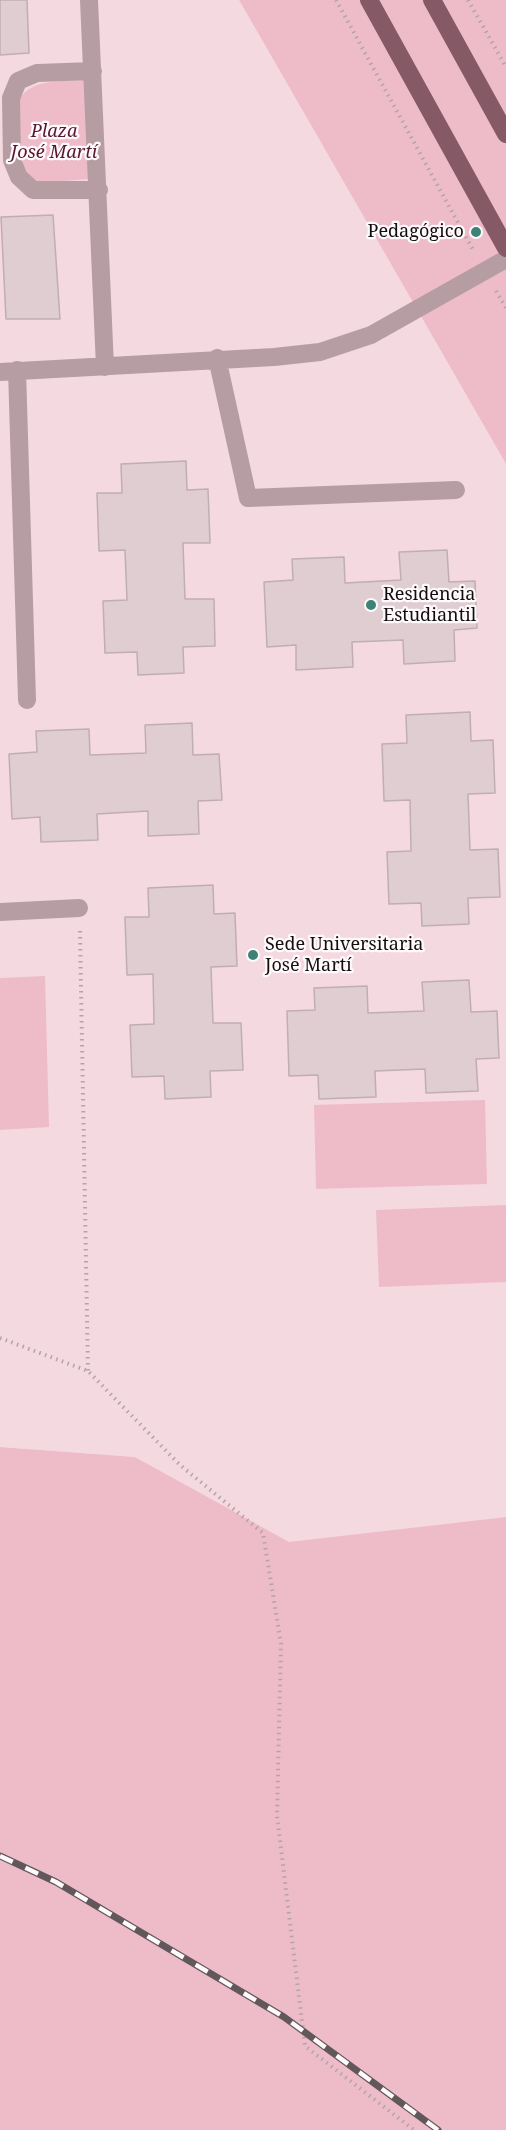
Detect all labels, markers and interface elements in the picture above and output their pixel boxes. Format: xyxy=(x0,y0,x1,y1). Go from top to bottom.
park label: Plaza José Martí xyxy=(11,121,97,164)
place label: Pedagógico xyxy=(368,221,464,243)
marker: Pedagógico xyxy=(469,225,483,239)
place label: Residencia Estudiantil xyxy=(383,584,476,626)
marker: Residencia Estudiantil xyxy=(364,598,378,612)
place label: Sede Universitaria José Martí xyxy=(265,934,423,976)
marker: Sede Universitaria José Martí xyxy=(246,948,260,962)

